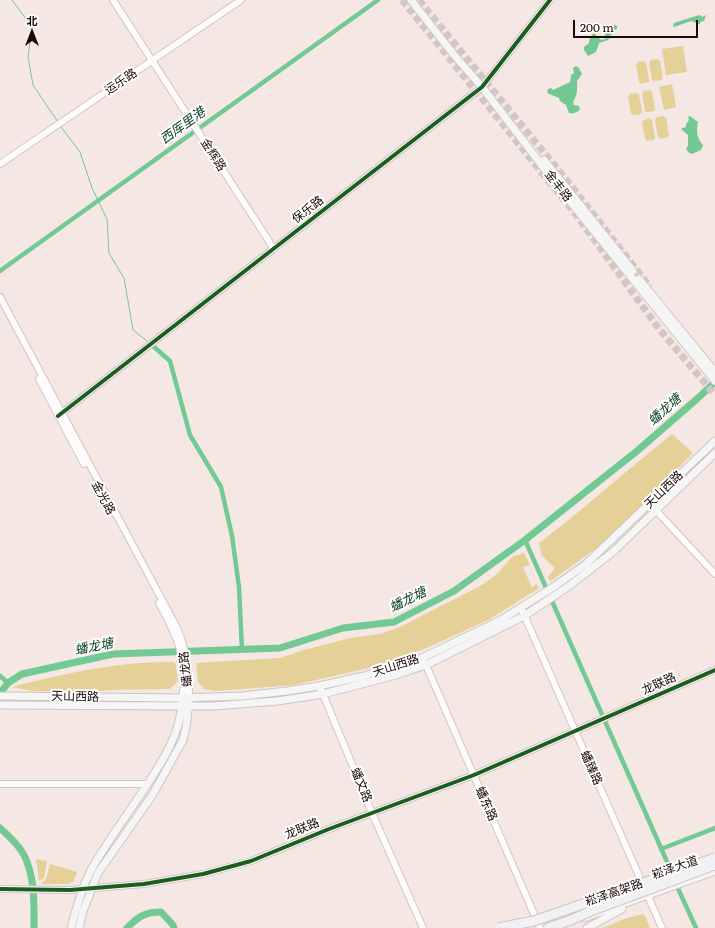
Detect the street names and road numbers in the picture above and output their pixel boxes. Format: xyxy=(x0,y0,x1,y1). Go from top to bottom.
street label: 运乐路 xyxy=(102,66,140,98)
street label: 金辉路 xyxy=(197,136,229,174)
street label: 金丰路 xyxy=(541,167,575,205)
street label: 保乐路 xyxy=(289,193,327,227)
street label: 天山西路 xyxy=(642,468,686,512)
street label: 金光路 xyxy=(88,479,118,517)
street label: 蟠龙路 xyxy=(177,650,195,688)
street label: 天山西路 xyxy=(371,652,421,680)
street label: 龙联路 xyxy=(640,670,678,698)
street label: 天山西路 xyxy=(51,689,99,705)
street label: 蟠臻路 xyxy=(577,749,605,787)
street label: 蟠文路 xyxy=(348,766,374,804)
street label: 蟠东路 xyxy=(472,785,500,823)
street label: 龙联路 xyxy=(283,816,321,842)
street label: 崧泽大道 xyxy=(650,853,700,883)
street label: 崧泽高架路 xyxy=(583,876,645,910)

